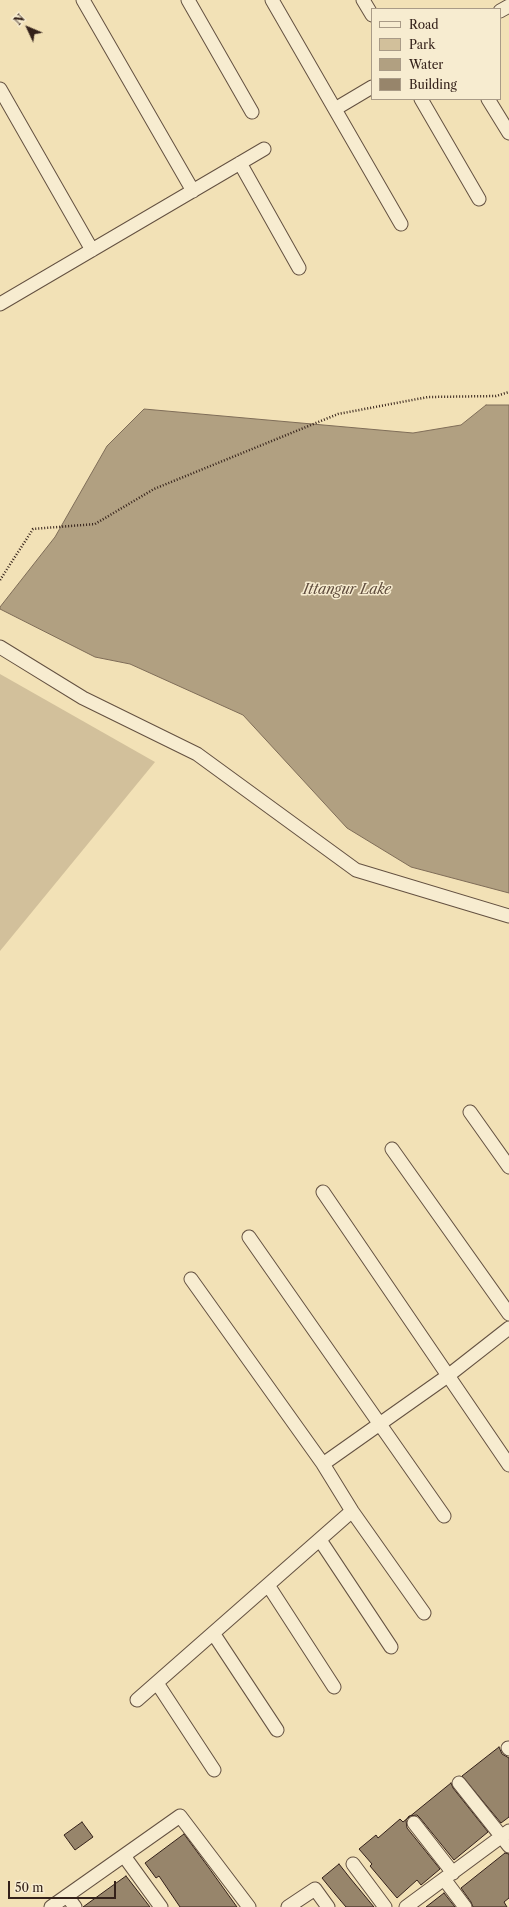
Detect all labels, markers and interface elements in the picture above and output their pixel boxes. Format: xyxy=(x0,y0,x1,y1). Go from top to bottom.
north arrow xyxy=(8,8,48,48)
legend xyxy=(371,8,501,100)
text: N xyxy=(11,11,28,28)
text: Road xyxy=(409,17,439,32)
text: Park xyxy=(409,37,435,52)
text: Water xyxy=(409,57,443,72)
text: Building xyxy=(409,77,457,92)
water label: Ittangur Lake xyxy=(303,582,391,598)
scale bar xyxy=(10,1873,118,1899)
text: 50 m xyxy=(15,1880,44,1895)

